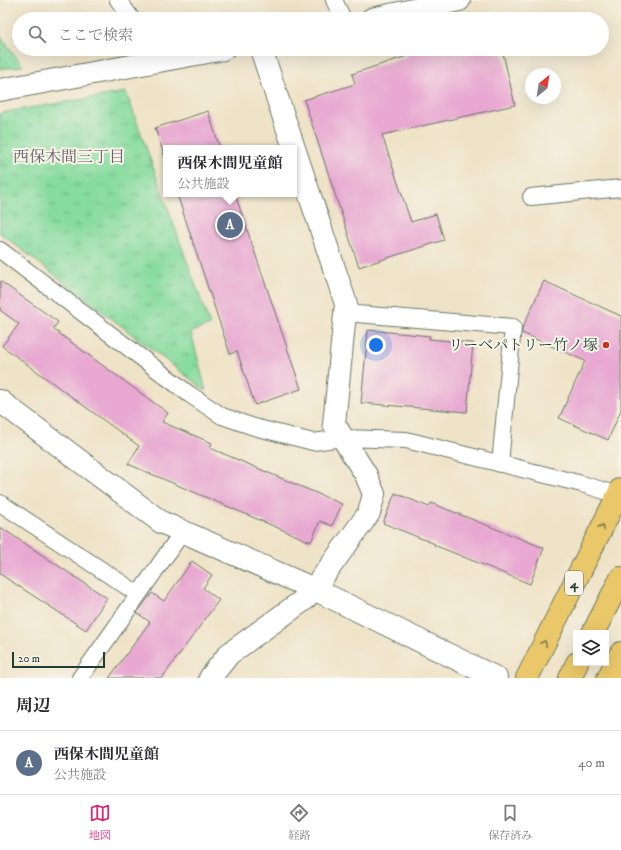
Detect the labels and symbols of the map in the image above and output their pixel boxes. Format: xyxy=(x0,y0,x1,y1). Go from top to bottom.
north arrow xyxy=(525,68,561,104)
district label: 西保木間三丁目 xyxy=(13,147,125,167)
pin: A xyxy=(217,210,243,240)
your location xyxy=(366,335,386,355)
place label: リーベパトリー竹ノ塚 xyxy=(448,336,598,355)
marker: リーベパトリー竹ノ塚 xyxy=(601,340,611,350)
one-way arrow xyxy=(597,523,605,531)
road number: 4 xyxy=(565,571,583,595)
one-way arrow xyxy=(539,640,547,647)
scale bar xyxy=(12,650,105,669)

